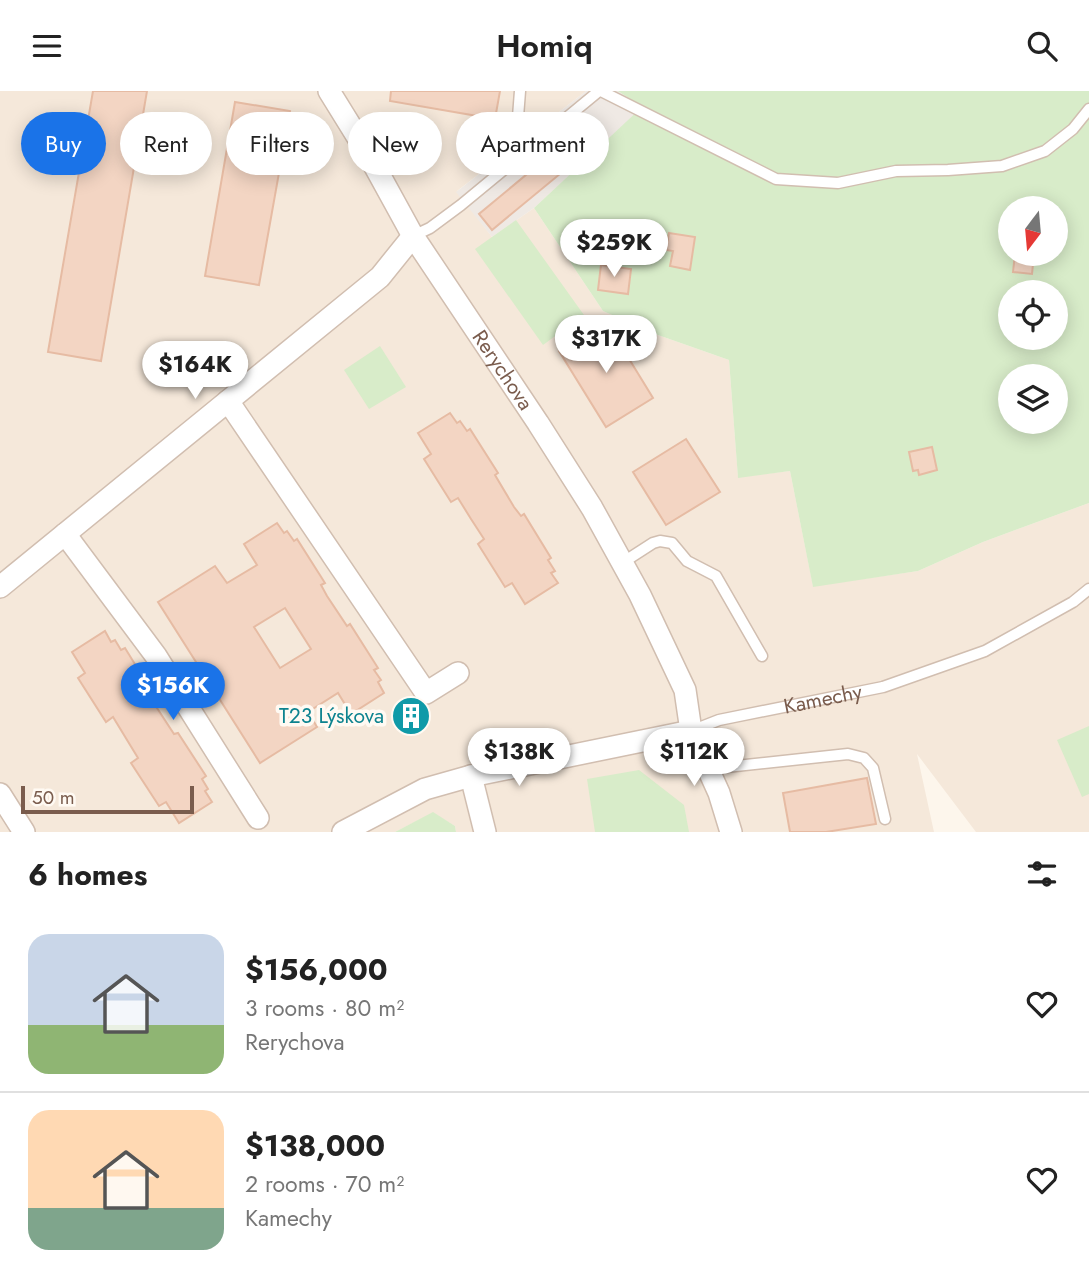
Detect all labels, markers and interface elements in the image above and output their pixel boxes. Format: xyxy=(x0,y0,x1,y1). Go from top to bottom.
text: Homiq xyxy=(496,23,593,69)
icon: menu xyxy=(28,27,66,65)
icon: search xyxy=(1023,27,1061,65)
chip: Buy xyxy=(21,112,106,175)
chip: Rent xyxy=(120,112,212,175)
chip: Filters xyxy=(226,112,334,175)
chip: New xyxy=(348,112,442,175)
chip: Apartment xyxy=(456,112,609,175)
north arrow xyxy=(998,196,1068,266)
map controls xyxy=(998,196,1068,434)
pin: $259K xyxy=(565,219,663,279)
text: $259K xyxy=(576,225,652,259)
button: locate xyxy=(998,280,1068,350)
pin: $317K xyxy=(557,315,655,375)
text: $317K xyxy=(571,321,641,355)
street label: Rerychova xyxy=(465,324,540,416)
pin: $164K xyxy=(146,341,244,401)
text: $164K xyxy=(158,347,232,381)
button: layers xyxy=(998,364,1068,434)
pin: $156K xyxy=(124,663,222,722)
text: $156K xyxy=(137,668,209,702)
street label: Kamechy xyxy=(781,676,865,722)
building icon: T23 Lýskova xyxy=(390,695,432,737)
place label: T23 Lýskova xyxy=(279,701,384,731)
pin: $138K xyxy=(470,729,568,788)
pin: $112K xyxy=(645,729,743,788)
text: $138K xyxy=(484,734,554,768)
text: $112K xyxy=(660,734,728,768)
scale bar xyxy=(21,783,194,815)
text: 50 m xyxy=(32,784,75,811)
text: 6 homes xyxy=(28,853,147,896)
icon: filters xyxy=(1023,855,1061,893)
text: $156,000 xyxy=(245,948,388,991)
icon: home xyxy=(84,962,168,1046)
icon: heart xyxy=(1023,985,1061,1023)
text: 3 rooms · 80 m² xyxy=(245,991,404,1025)
text: Rerychova xyxy=(245,1025,345,1059)
text: $138,000 xyxy=(245,1124,385,1167)
icon: home xyxy=(84,1138,168,1222)
icon: heart xyxy=(1023,1161,1061,1199)
text: 2 rooms · 70 m² xyxy=(245,1167,404,1201)
text: Kamechy xyxy=(245,1201,332,1235)

